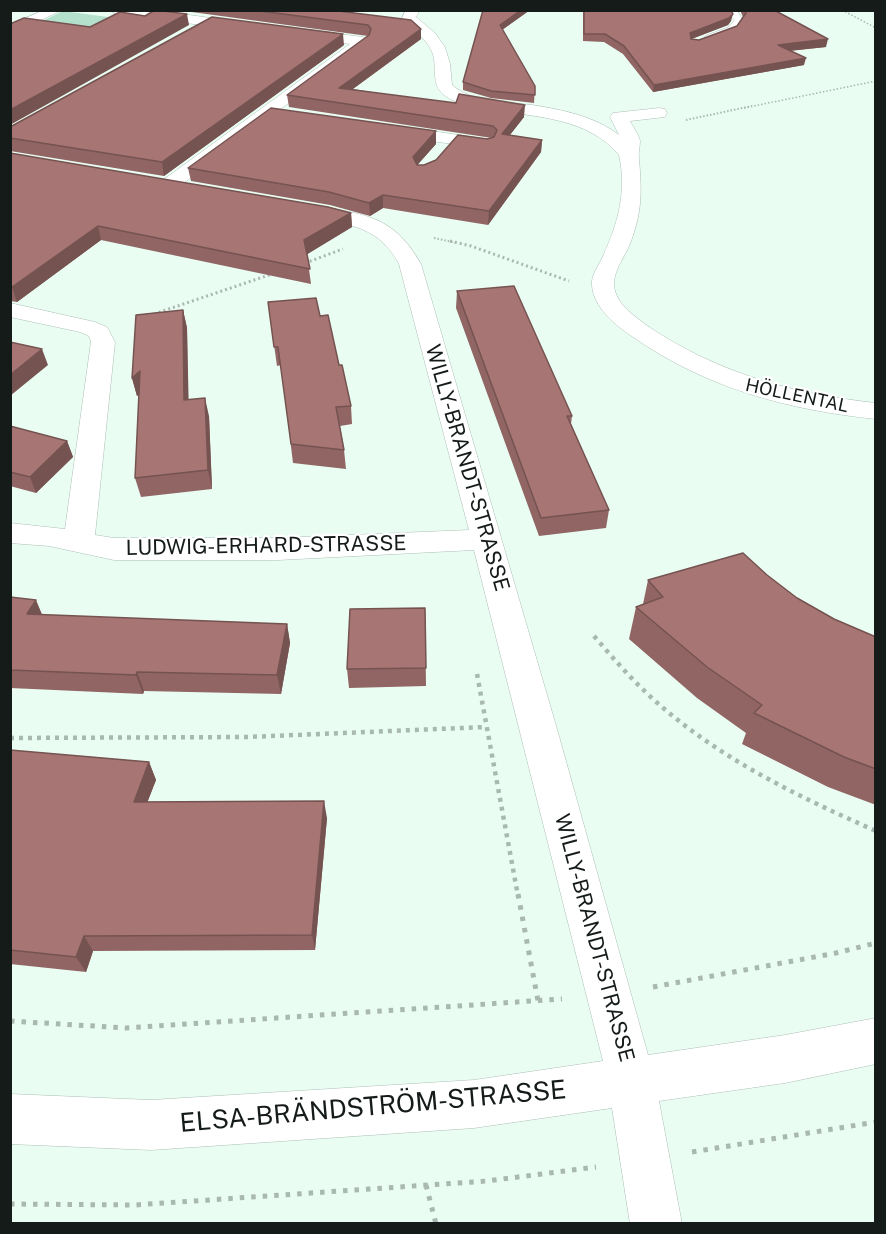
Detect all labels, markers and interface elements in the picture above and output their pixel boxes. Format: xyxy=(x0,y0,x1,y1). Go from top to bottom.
street label: WILLY-BRANDT-STRASSE xyxy=(420,342,514,594)
street label: HÖLLENTAL xyxy=(743,375,851,417)
street label: LUDWIG-ERHARD-STRASSE xyxy=(125,531,407,561)
street label: WILLY-BRANDT-STRASSE xyxy=(549,811,639,1065)
street label: ELSA-BRÄNDSTRÖM-STRASSE xyxy=(179,1075,567,1139)

